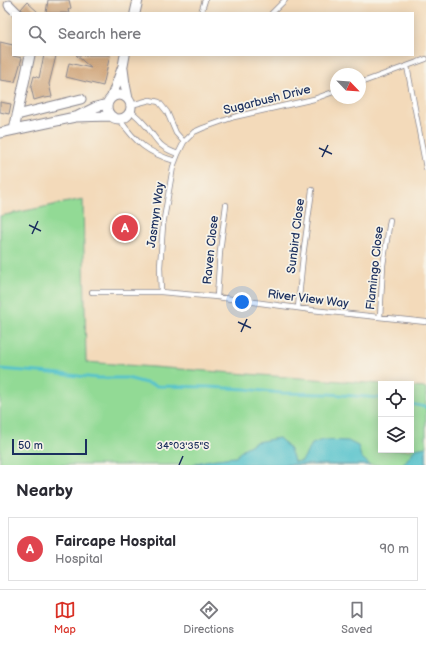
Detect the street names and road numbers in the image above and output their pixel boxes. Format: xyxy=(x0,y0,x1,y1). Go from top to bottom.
street label: Sugarbush Drive xyxy=(222,82,312,118)
street label: Jasmyn Way xyxy=(144,181,168,249)
street label: Sunbird Close xyxy=(284,198,308,274)
street label: Raven Close xyxy=(200,215,222,285)
street label: Flamingo Close xyxy=(363,225,387,311)
street label: River View Way xyxy=(267,287,350,311)

